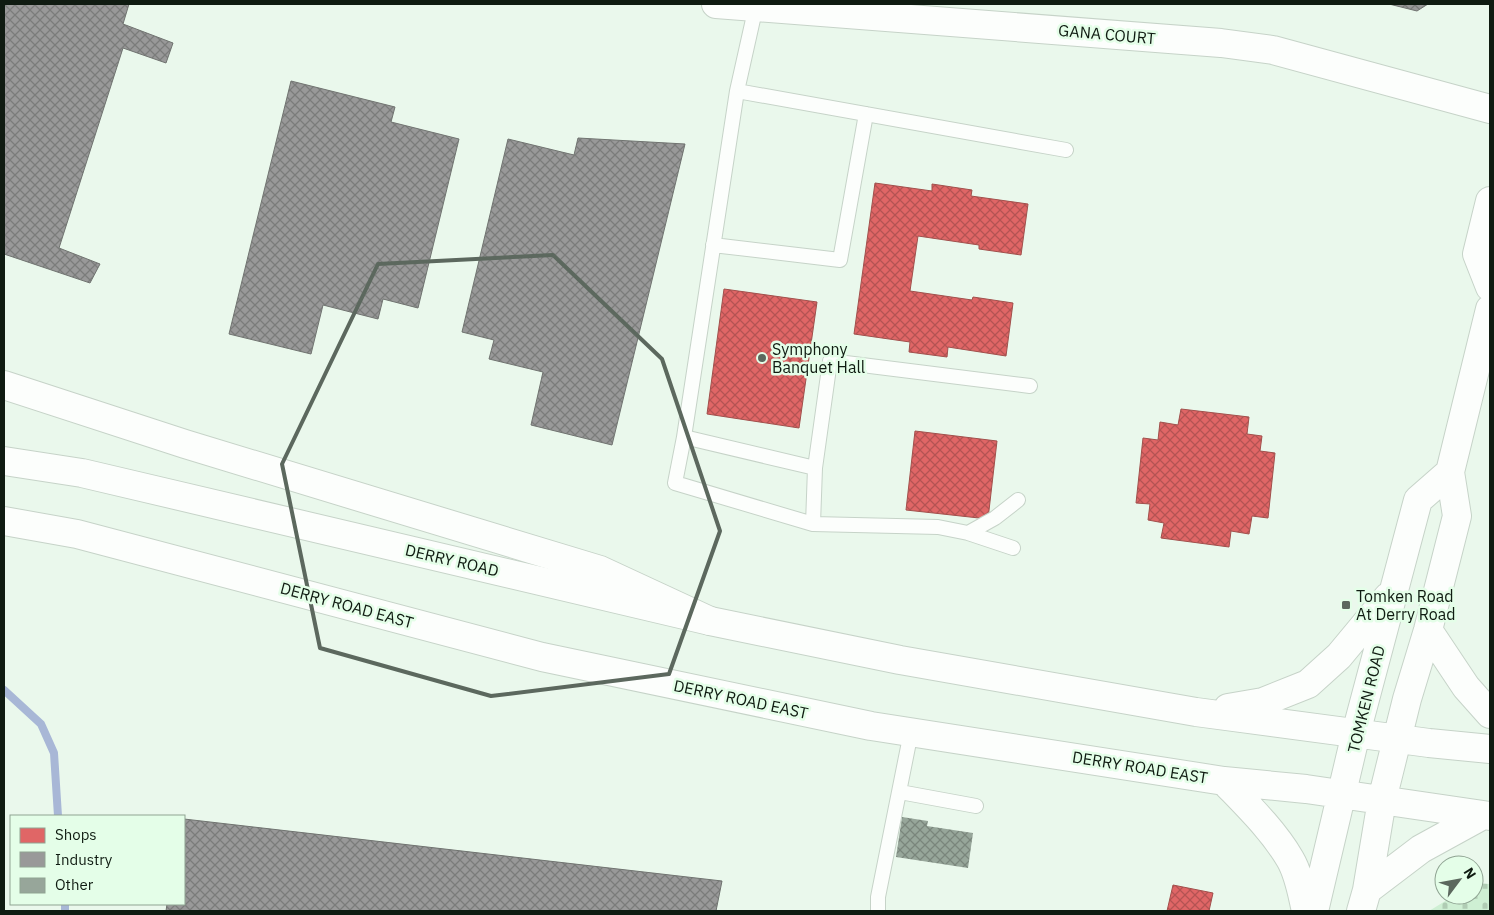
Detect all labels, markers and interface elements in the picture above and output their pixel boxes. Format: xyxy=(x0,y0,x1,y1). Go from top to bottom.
street label: GANA COURT xyxy=(1057,20,1157,48)
place label: Symphony Banquet Hall xyxy=(772,339,865,377)
marker: Symphony Banquet Hall xyxy=(756,352,768,364)
street label: DERRY ROAD xyxy=(403,540,501,580)
street label: DERRY ROAD EAST xyxy=(278,578,416,632)
place label: Tomken Road At Derry Road xyxy=(1356,586,1456,624)
marker: Tomken Road At Derry Road xyxy=(1340,599,1352,611)
street label: TOMKEN ROAD xyxy=(1343,643,1389,755)
street label: DERRY ROAD EAST xyxy=(672,675,810,723)
street label: DERRY ROAD EAST xyxy=(1071,746,1209,788)
legend xyxy=(10,815,185,905)
text: Shops xyxy=(55,825,97,844)
text: Industry xyxy=(55,850,113,869)
north arrow xyxy=(1434,855,1484,905)
text: N xyxy=(1460,864,1480,882)
text: Other xyxy=(55,875,94,894)

